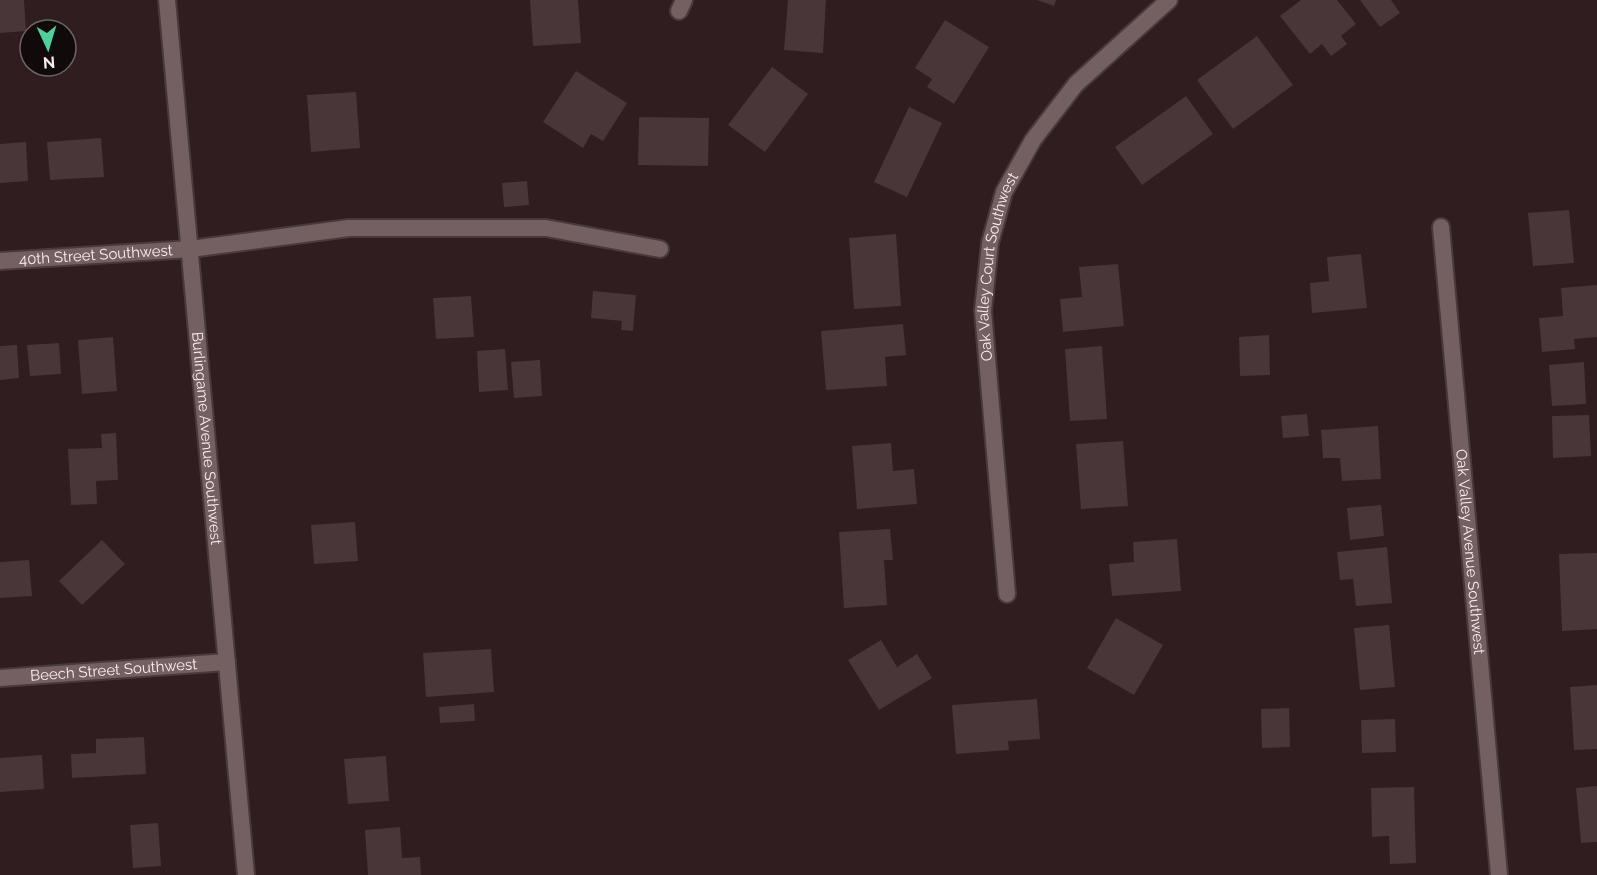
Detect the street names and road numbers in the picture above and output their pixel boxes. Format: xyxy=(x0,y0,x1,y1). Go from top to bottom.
street label: Oak Valley Court Southwest xyxy=(974,169,1022,362)
street label: 40th Street Southwest xyxy=(18,241,173,269)
street label: Burlingame Avenue Southwest xyxy=(188,331,225,546)
street label: Oak Valley Avenue Southwest xyxy=(1452,448,1488,655)
street label: Beech Street Southwest xyxy=(30,655,198,685)

